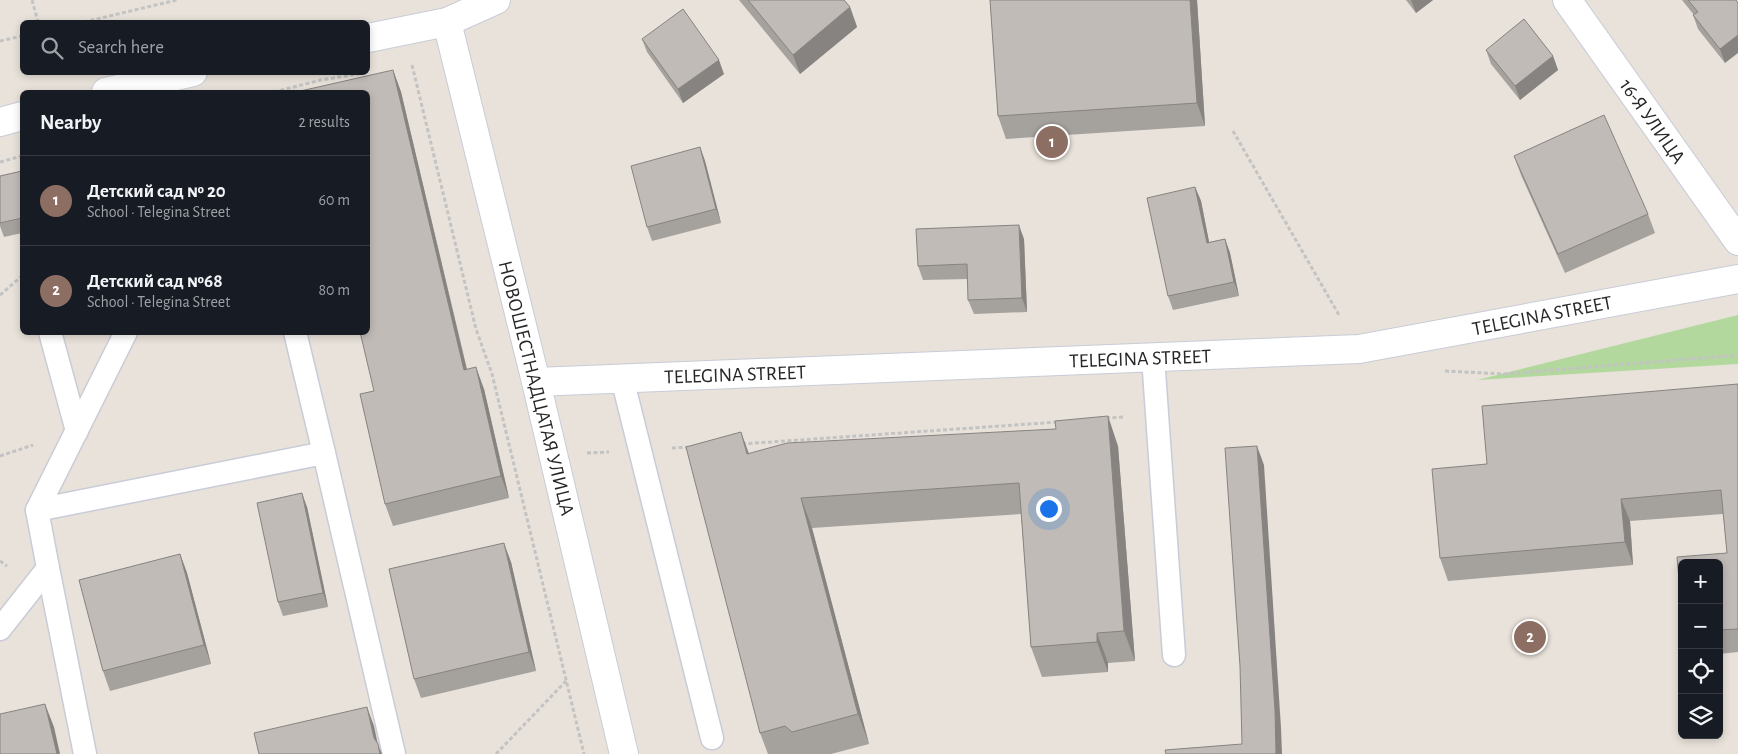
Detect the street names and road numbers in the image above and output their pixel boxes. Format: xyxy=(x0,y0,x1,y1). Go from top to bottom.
street label: 16-Я УЛИЦА xyxy=(1616,76,1689,168)
street label: НОВОШЕСТНАДЦАТАЯ УЛИЦА xyxy=(495,259,577,518)
street label: TELEGINA STREET xyxy=(1471,293,1614,339)
street label: TELEGINA STREET xyxy=(1069,347,1212,371)
street label: TELEGINA STREET xyxy=(664,363,807,387)

